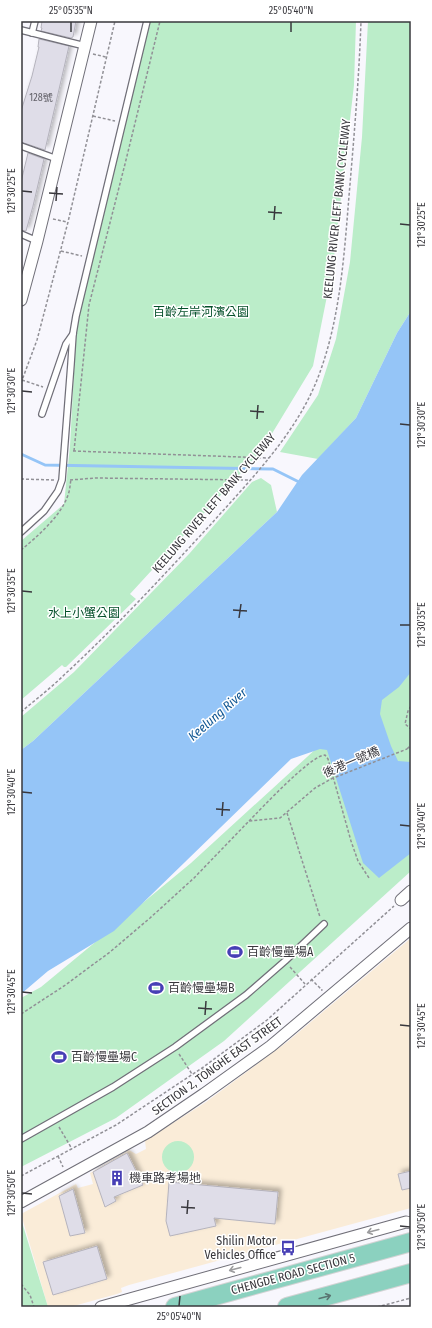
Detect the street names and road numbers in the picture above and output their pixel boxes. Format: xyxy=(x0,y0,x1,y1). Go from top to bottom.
street label: KEELUNG RIVER LEFT BANK CYCLEWAY xyxy=(321,118,353,300)
street label: KEELUNG RIVER LEFT BANK CYCLEWAY xyxy=(149,430,279,576)
street label: 後港一號橋 xyxy=(321,744,381,780)
street label: SECTION 2, TONGHE EAST STREET xyxy=(149,1014,285,1118)
street label: CHENGDE ROAD SECTION 5 xyxy=(229,1251,357,1297)

